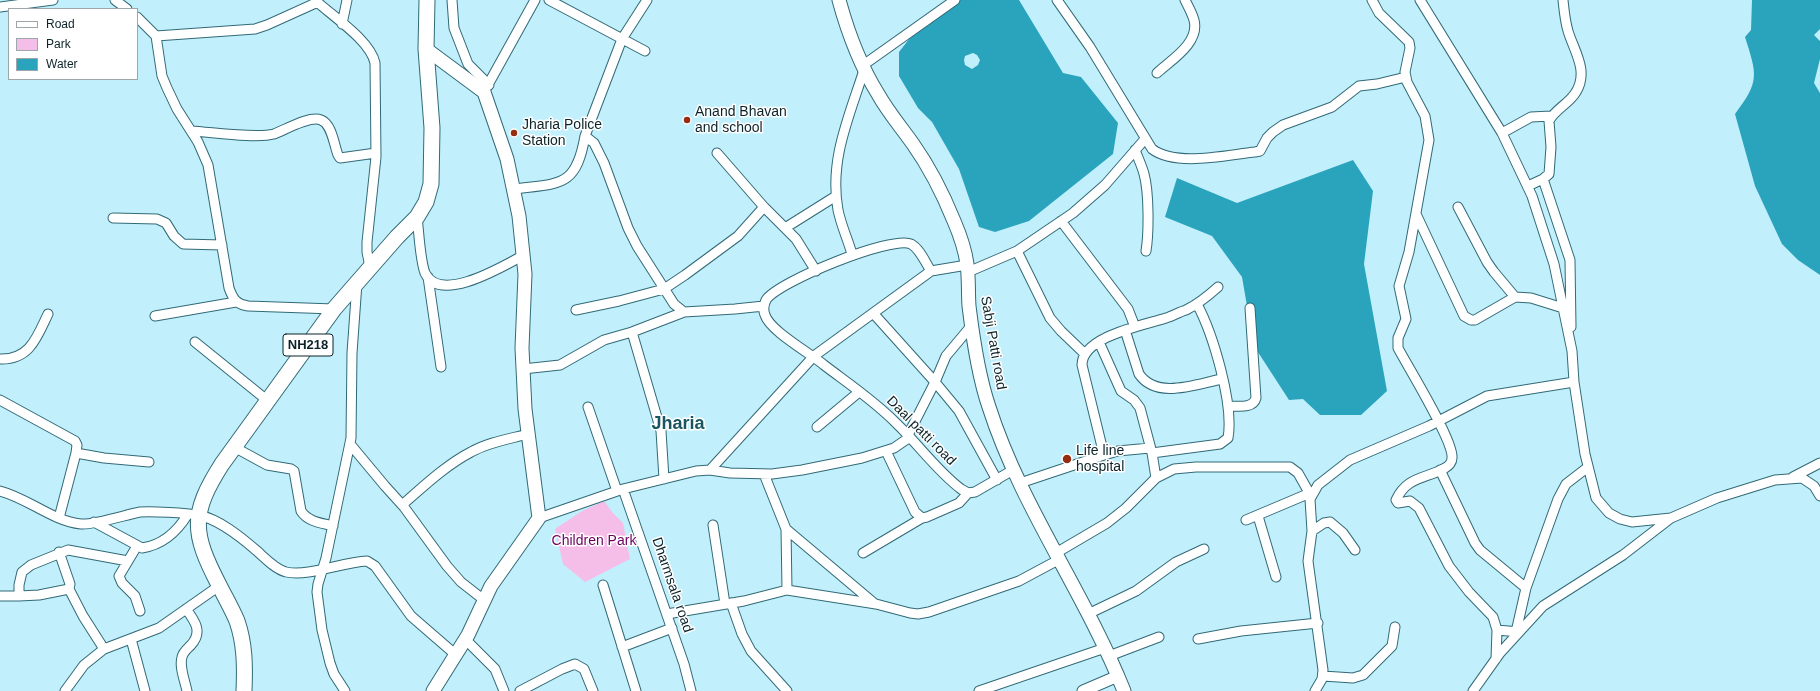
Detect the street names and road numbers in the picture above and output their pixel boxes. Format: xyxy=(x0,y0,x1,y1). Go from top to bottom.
street label: Sabji Patti road xyxy=(976,295,1010,391)
road number: NH218 xyxy=(283,334,333,356)
street label: Daal patti road xyxy=(883,393,959,469)
street label: Dharmsala road xyxy=(648,535,696,635)

